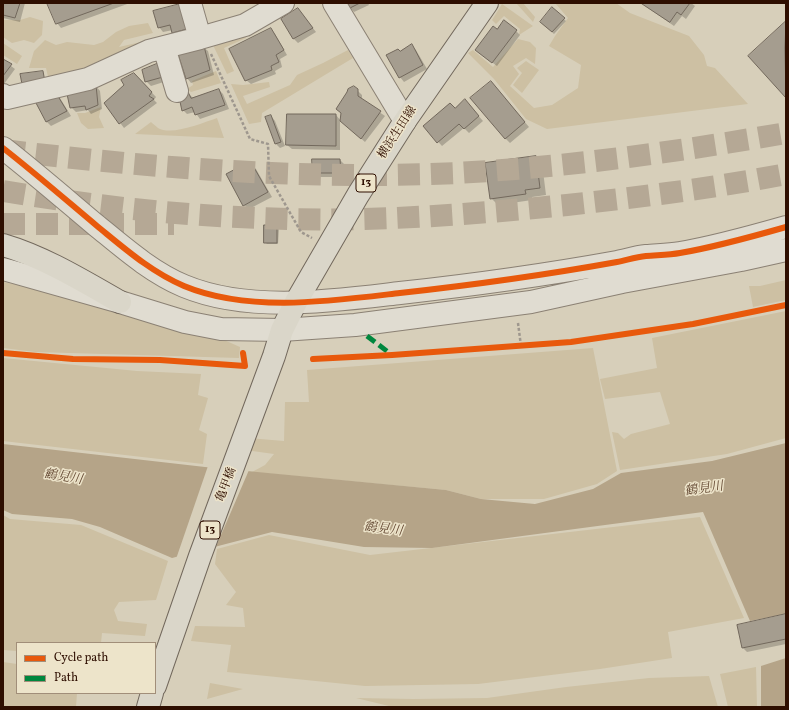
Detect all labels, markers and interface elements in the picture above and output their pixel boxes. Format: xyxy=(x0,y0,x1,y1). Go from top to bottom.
street label: 横浜生田線 xyxy=(376,104,420,162)
road number: 13 xyxy=(356,174,376,192)
street label: 亀甲橋 xyxy=(214,466,240,504)
water label: 鶴見川 xyxy=(43,467,83,489)
water label: 鶴見川 xyxy=(684,480,724,500)
water label: 鶴見川 xyxy=(363,520,403,540)
road number: 13 xyxy=(200,521,220,539)
legend xyxy=(16,642,156,694)
text: Cycle path xyxy=(54,650,109,666)
text: Path xyxy=(54,670,78,686)

